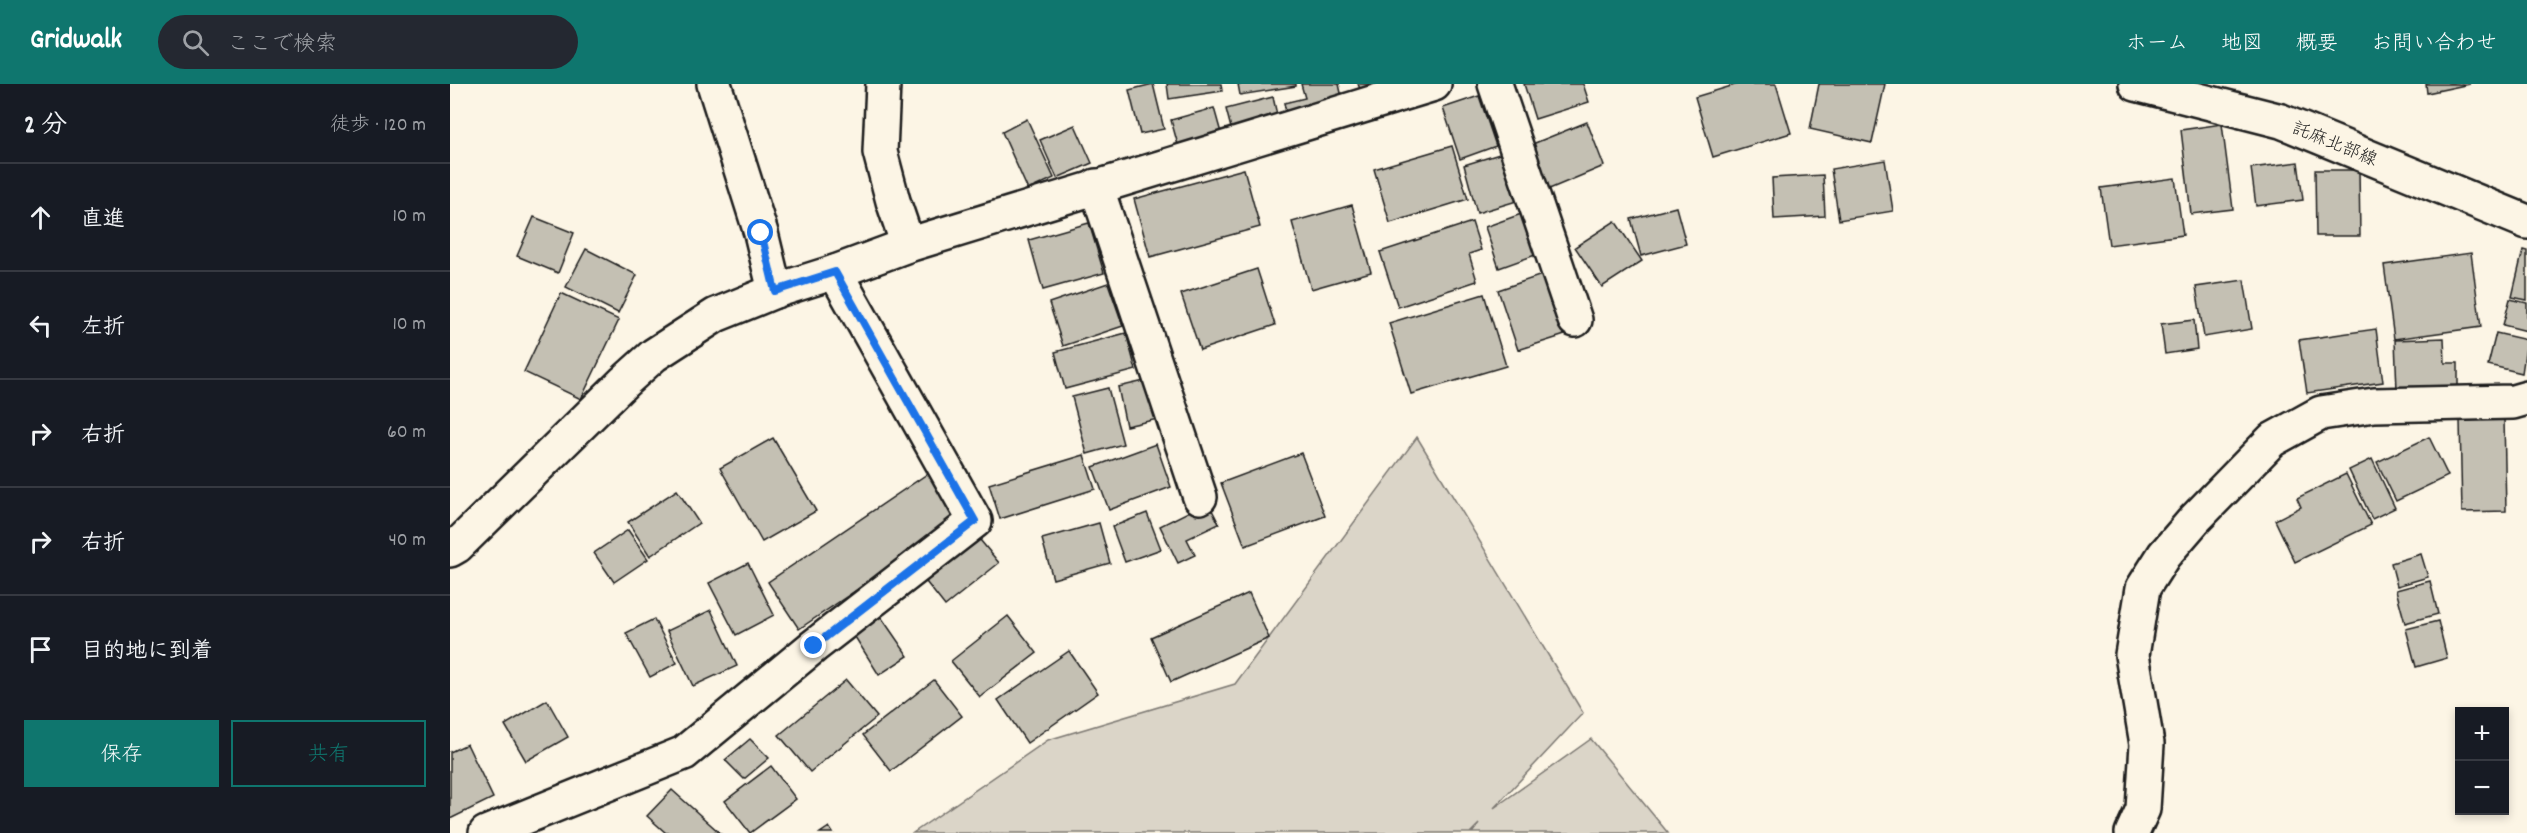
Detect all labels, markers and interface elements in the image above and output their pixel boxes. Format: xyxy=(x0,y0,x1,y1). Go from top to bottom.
search box xyxy=(158,15,578,69)
text: Gridwalk xyxy=(30,22,122,62)
icon: search xyxy=(179,26,212,59)
text: ここで検索 xyxy=(227,30,337,61)
text: ホーム xyxy=(2126,30,2188,60)
text: 地図 xyxy=(2221,30,2263,60)
text: 概要 xyxy=(2296,30,2338,60)
text: お問い合わせ xyxy=(2371,30,2497,60)
text: 2 分 xyxy=(24,108,67,145)
text: 徒歩 · 120 m xyxy=(330,112,426,140)
street label: 託麻北部線 xyxy=(2288,117,2380,174)
icon: ahead xyxy=(24,201,57,234)
text: 10 m xyxy=(392,203,426,231)
text: 直進 xyxy=(81,205,125,236)
route start xyxy=(747,219,773,245)
icon: left xyxy=(24,309,57,342)
text: 10 m xyxy=(392,311,426,339)
text: 左折 xyxy=(81,313,125,344)
icon: right xyxy=(24,417,57,450)
text: 60 m xyxy=(387,419,426,447)
text: 右折 xyxy=(81,421,125,452)
icon: right xyxy=(24,525,57,558)
text: 40 m xyxy=(388,527,426,555)
text: 右折 xyxy=(81,529,125,560)
route end xyxy=(800,632,826,658)
icon: arrive xyxy=(24,633,57,666)
text: 目的地に到着 xyxy=(81,637,213,668)
map controls xyxy=(2455,707,2509,815)
button: + xyxy=(2455,707,2509,761)
button: 保存 xyxy=(24,720,219,787)
button: 共有 xyxy=(231,720,426,787)
button: − xyxy=(2455,761,2509,815)

